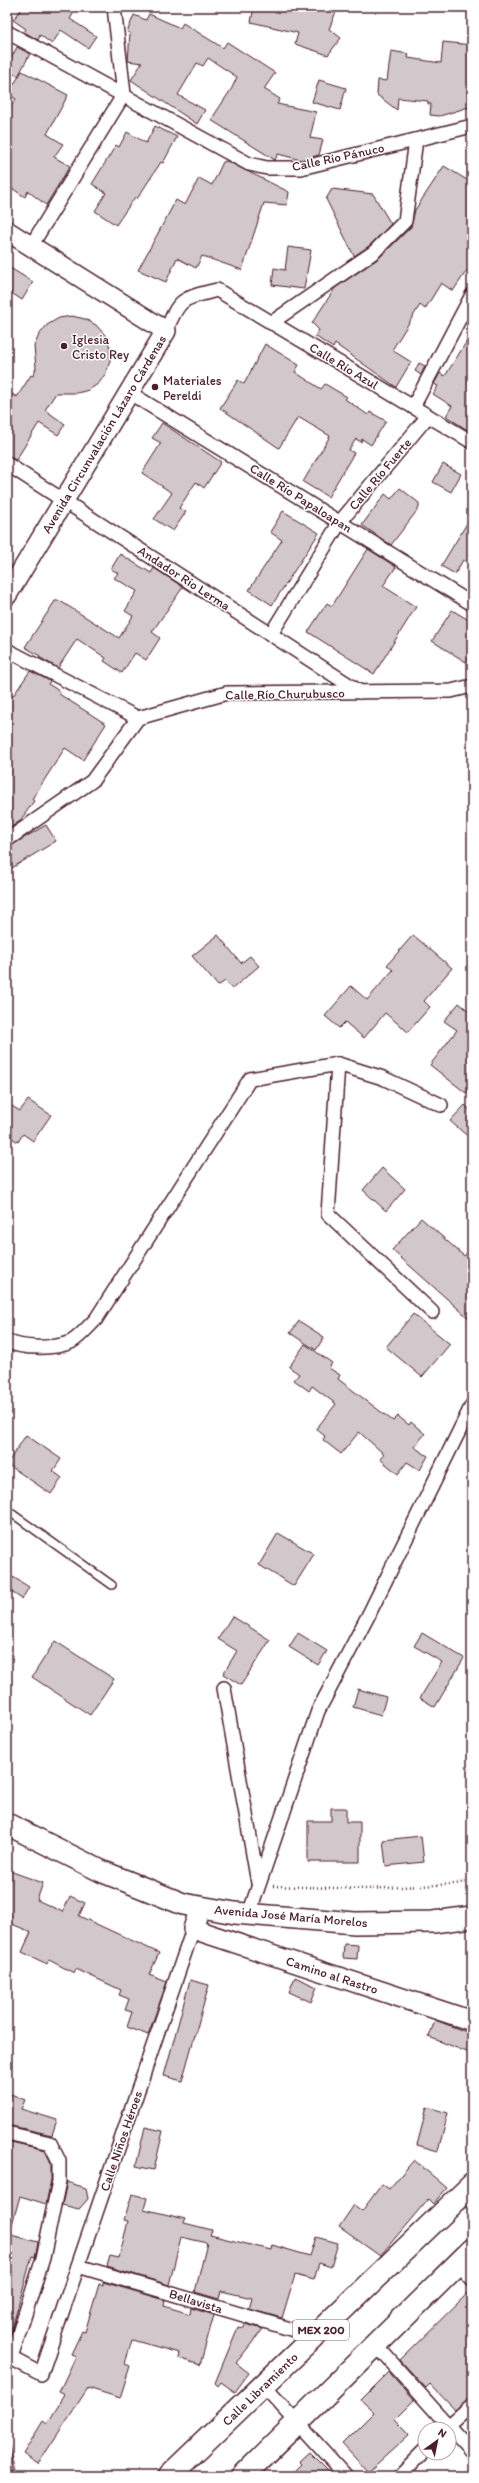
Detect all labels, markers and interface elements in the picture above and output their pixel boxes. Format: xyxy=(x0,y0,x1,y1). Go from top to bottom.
street label: Calle Río Pánuco xyxy=(290,140,386,174)
street label: Avenida Circunvalación Lázaro Cárdenas xyxy=(39,332,169,536)
place label: Iglesia Cristo Rey xyxy=(72,332,129,362)
street label: Calle Río Azul xyxy=(307,340,381,393)
marker: Iglesia Cristo Rey xyxy=(59,341,69,351)
place label: Materiales Pereldi xyxy=(163,373,222,403)
marker: Materiales Pereldi xyxy=(150,382,160,392)
street label: Calle Río Fuerte xyxy=(346,435,414,513)
street label: Calle Río Papaloapan xyxy=(247,460,355,536)
street label: Andador Río Lerma xyxy=(135,543,233,614)
street label: Calle Río Churubusco xyxy=(225,685,345,703)
street label: Avenida José María Morelos xyxy=(214,1902,369,1930)
street label: Camino al Rastro xyxy=(284,1953,380,1997)
street label: Calle Niños Héroes xyxy=(97,2089,145,2193)
street label: Bellavista xyxy=(167,2286,225,2316)
road number: MEX 200 xyxy=(293,2320,349,2340)
street label: Calle Libramiento xyxy=(219,2349,301,2429)
north arrow xyxy=(417,2421,457,2461)
text: N xyxy=(436,2426,449,2441)

